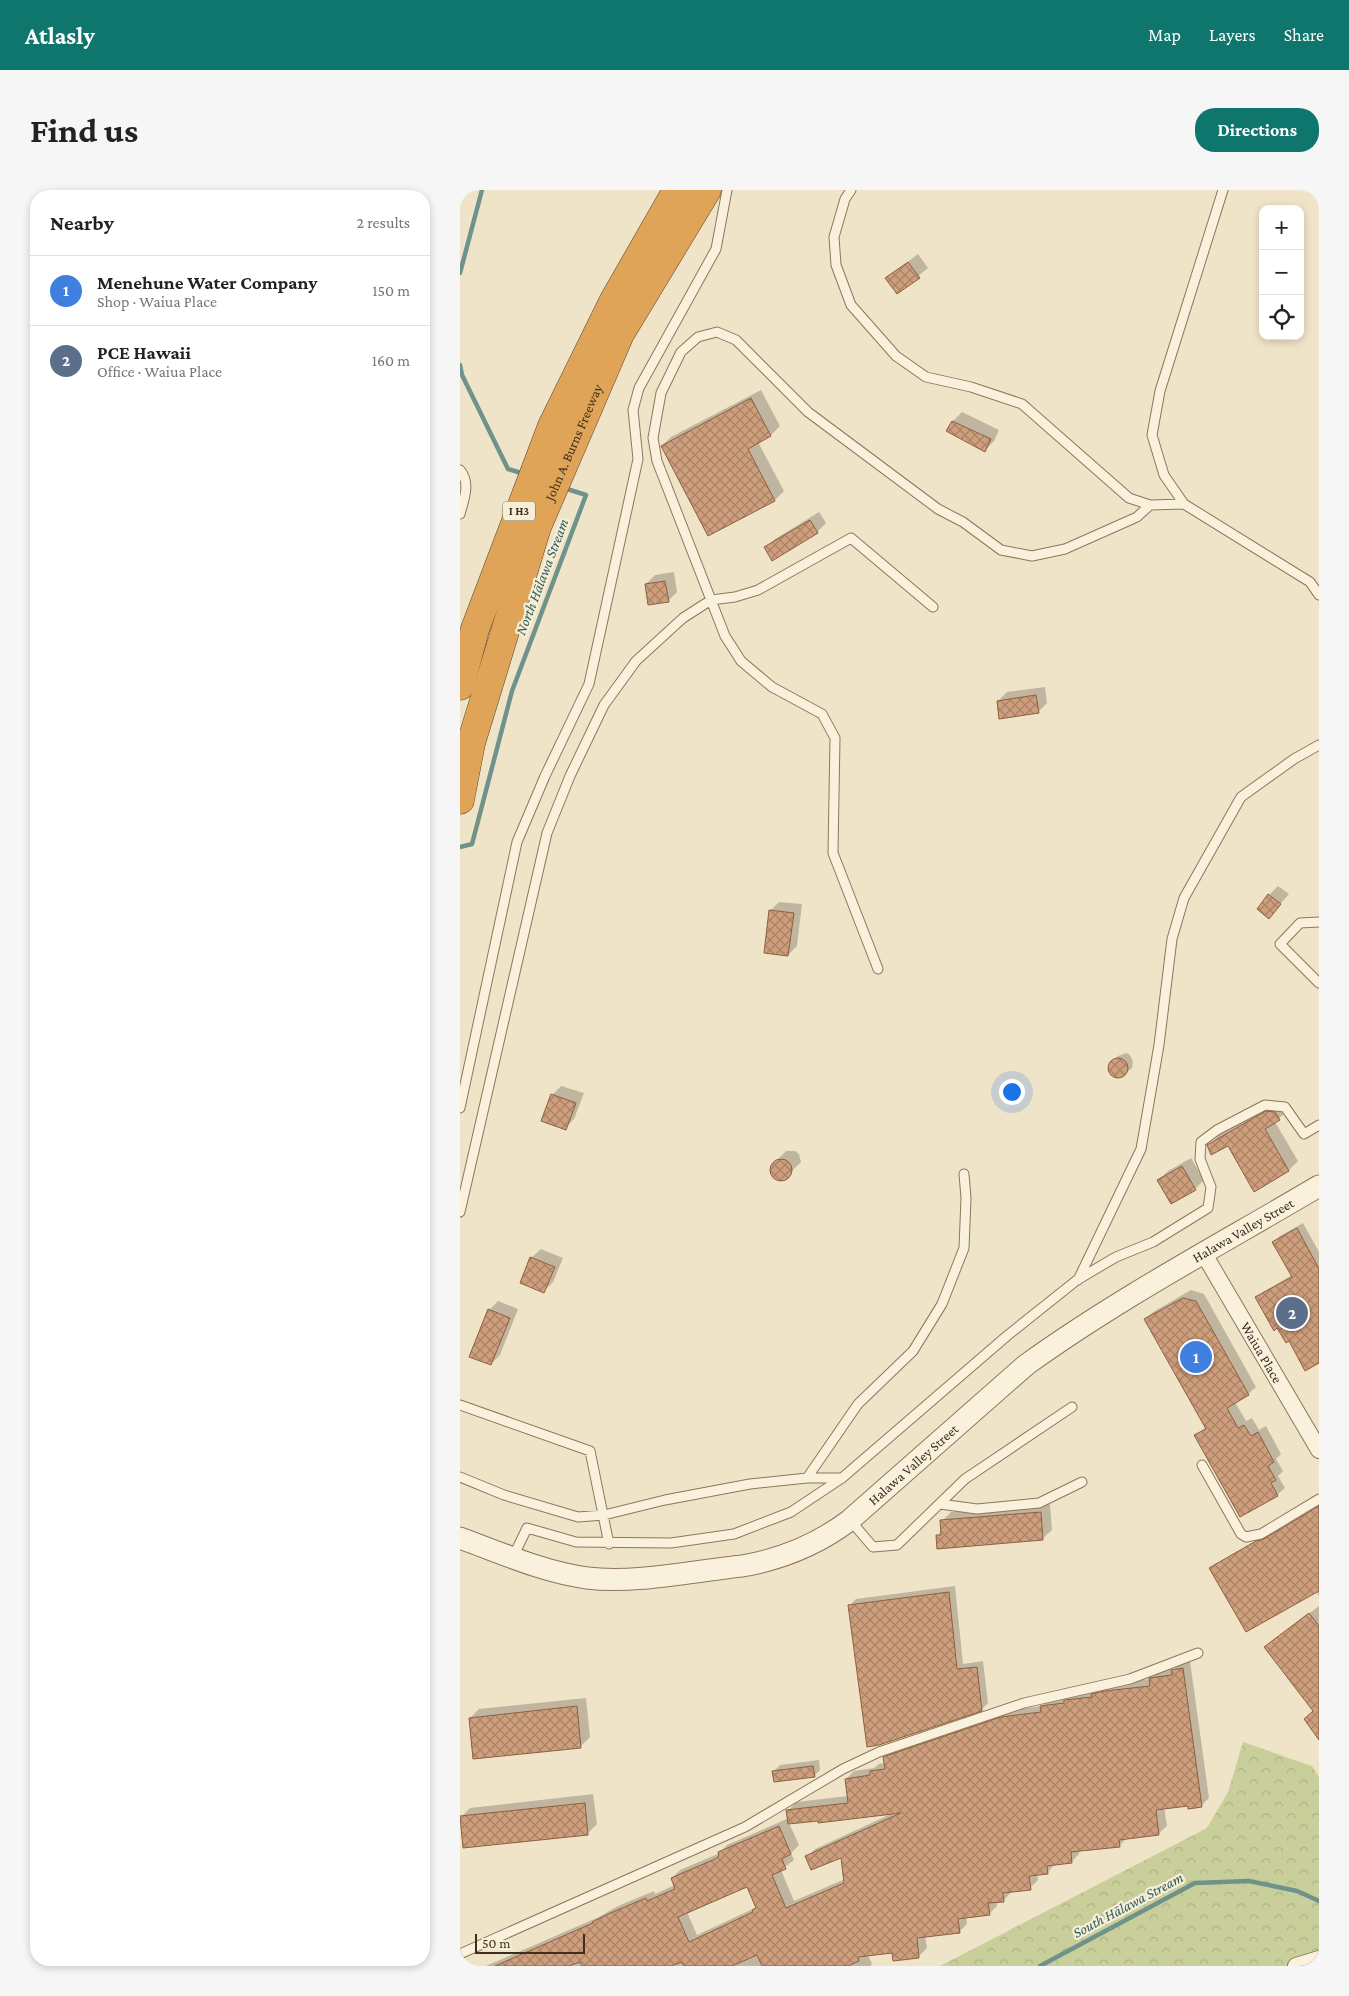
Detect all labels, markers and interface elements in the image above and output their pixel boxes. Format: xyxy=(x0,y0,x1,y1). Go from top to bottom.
text: Atlasly xyxy=(25,22,95,49)
text: Map xyxy=(1148,25,1181,45)
text: Layers xyxy=(1209,25,1256,45)
text: Share xyxy=(1284,25,1324,45)
button: Directions xyxy=(1195,108,1319,152)
text: Find us xyxy=(30,111,138,150)
map controls xyxy=(1259,205,1304,340)
button: + xyxy=(1259,205,1304,250)
text: Nearby xyxy=(50,211,114,235)
text: 2 results xyxy=(357,214,410,231)
button: − xyxy=(1259,250,1304,295)
text: Menehune Water Company xyxy=(97,272,318,293)
text: 1 xyxy=(63,282,69,299)
text: 150 m xyxy=(372,282,410,299)
text: Shop · Waiua Place xyxy=(97,293,217,310)
button: locate xyxy=(1259,295,1304,340)
text: PCE Hawaii xyxy=(97,342,191,363)
text: 2 xyxy=(62,352,70,369)
text: 160 m xyxy=(372,352,410,369)
text: Office · Waiua Place xyxy=(97,363,222,380)
street label: John A. Burns Freeway xyxy=(540,381,606,505)
road number: I H3 xyxy=(503,502,535,521)
water label: North Hālawa Stream xyxy=(512,517,572,637)
your location xyxy=(999,1079,1025,1105)
street label: Halawa Valley Street xyxy=(1190,1194,1297,1266)
pin: 2 xyxy=(1276,1294,1308,1332)
street label: Waiua Place xyxy=(1238,1319,1286,1386)
pin: 1 xyxy=(1180,1338,1212,1376)
street label: Halawa Valley Street xyxy=(865,1420,962,1508)
water label: South Hālawa Stream xyxy=(1070,1869,1186,1941)
scale bar xyxy=(475,1931,585,1954)
text: 50 m xyxy=(482,1935,510,1951)

